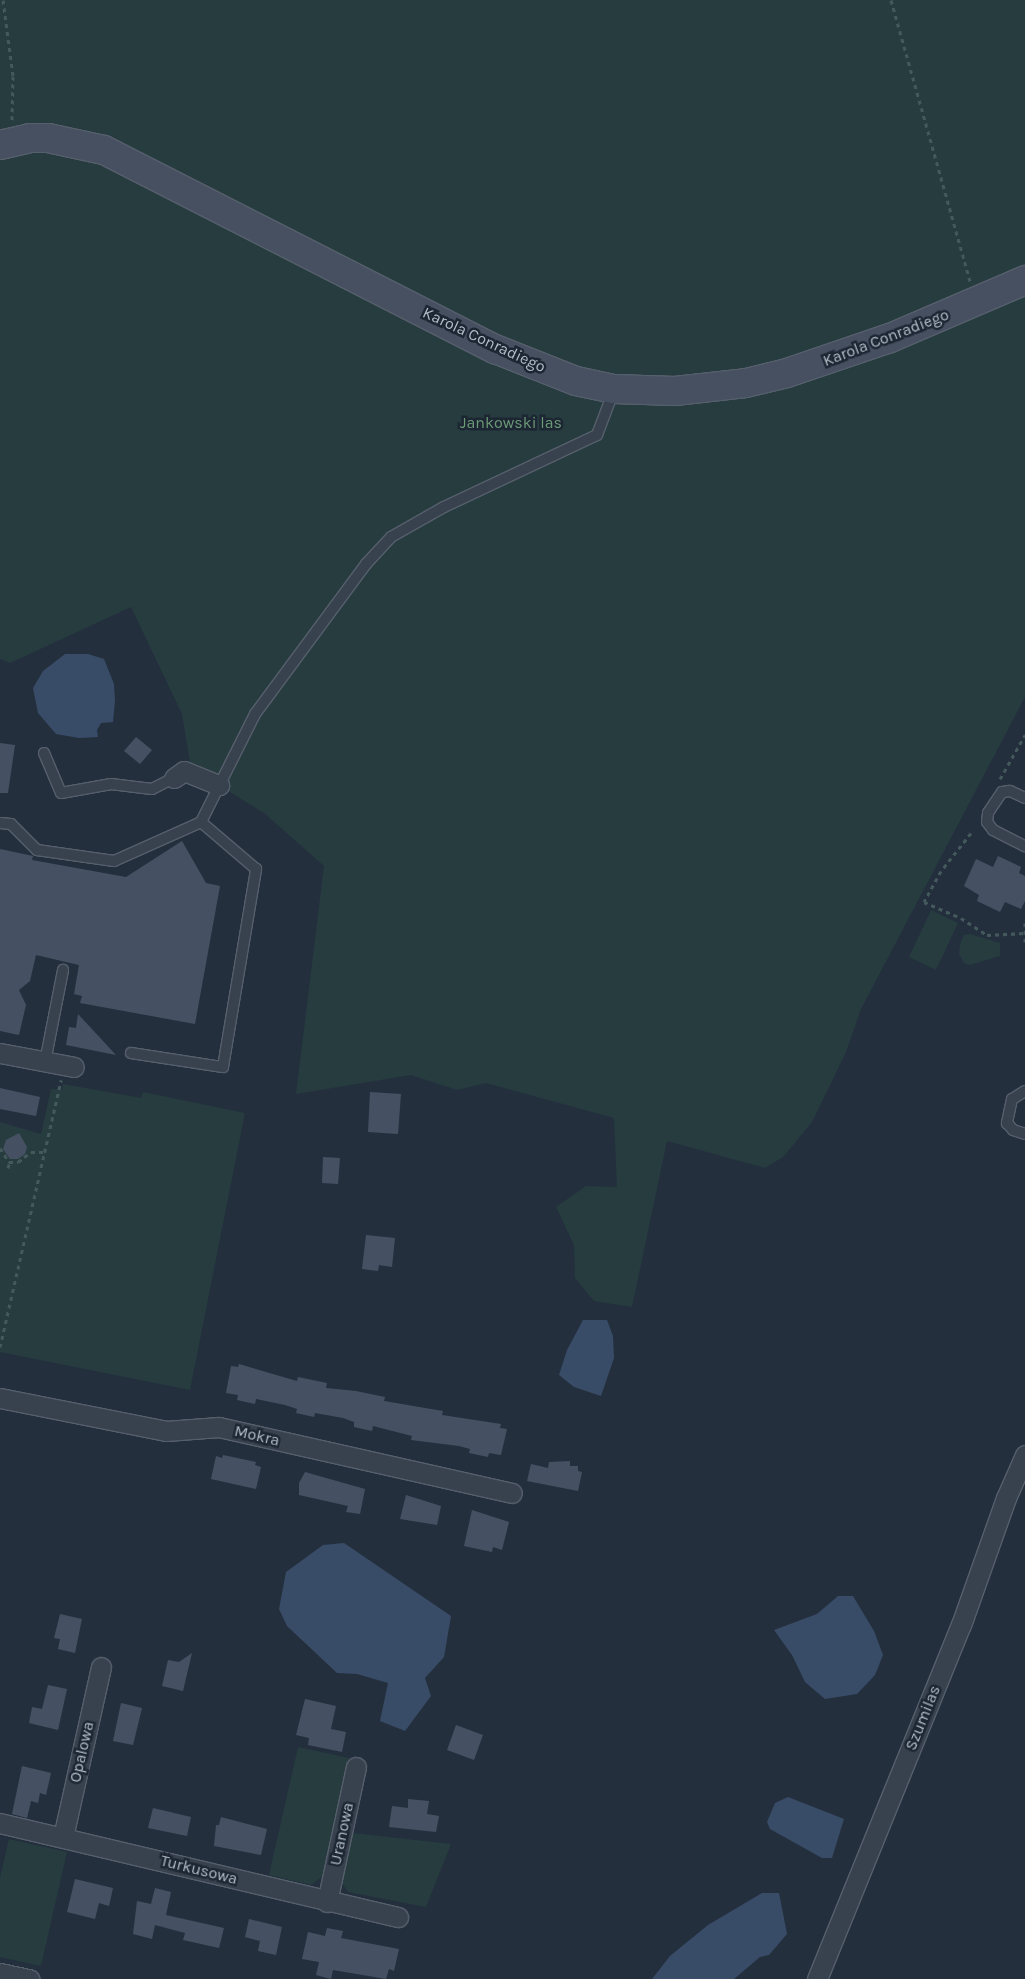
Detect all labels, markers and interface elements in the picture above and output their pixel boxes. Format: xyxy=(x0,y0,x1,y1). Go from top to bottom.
street label: Karola Conradiego xyxy=(420,303,548,377)
street label: Karola Conradiego xyxy=(820,305,952,371)
park label: Jankowski las xyxy=(460,413,562,433)
street label: Mokra xyxy=(232,1421,282,1451)
street label: Szumilas xyxy=(901,1683,945,1753)
street label: Opalowa xyxy=(66,1720,98,1784)
street label: Uranowa xyxy=(326,1801,358,1867)
street label: Turkusowa xyxy=(159,1851,239,1889)

